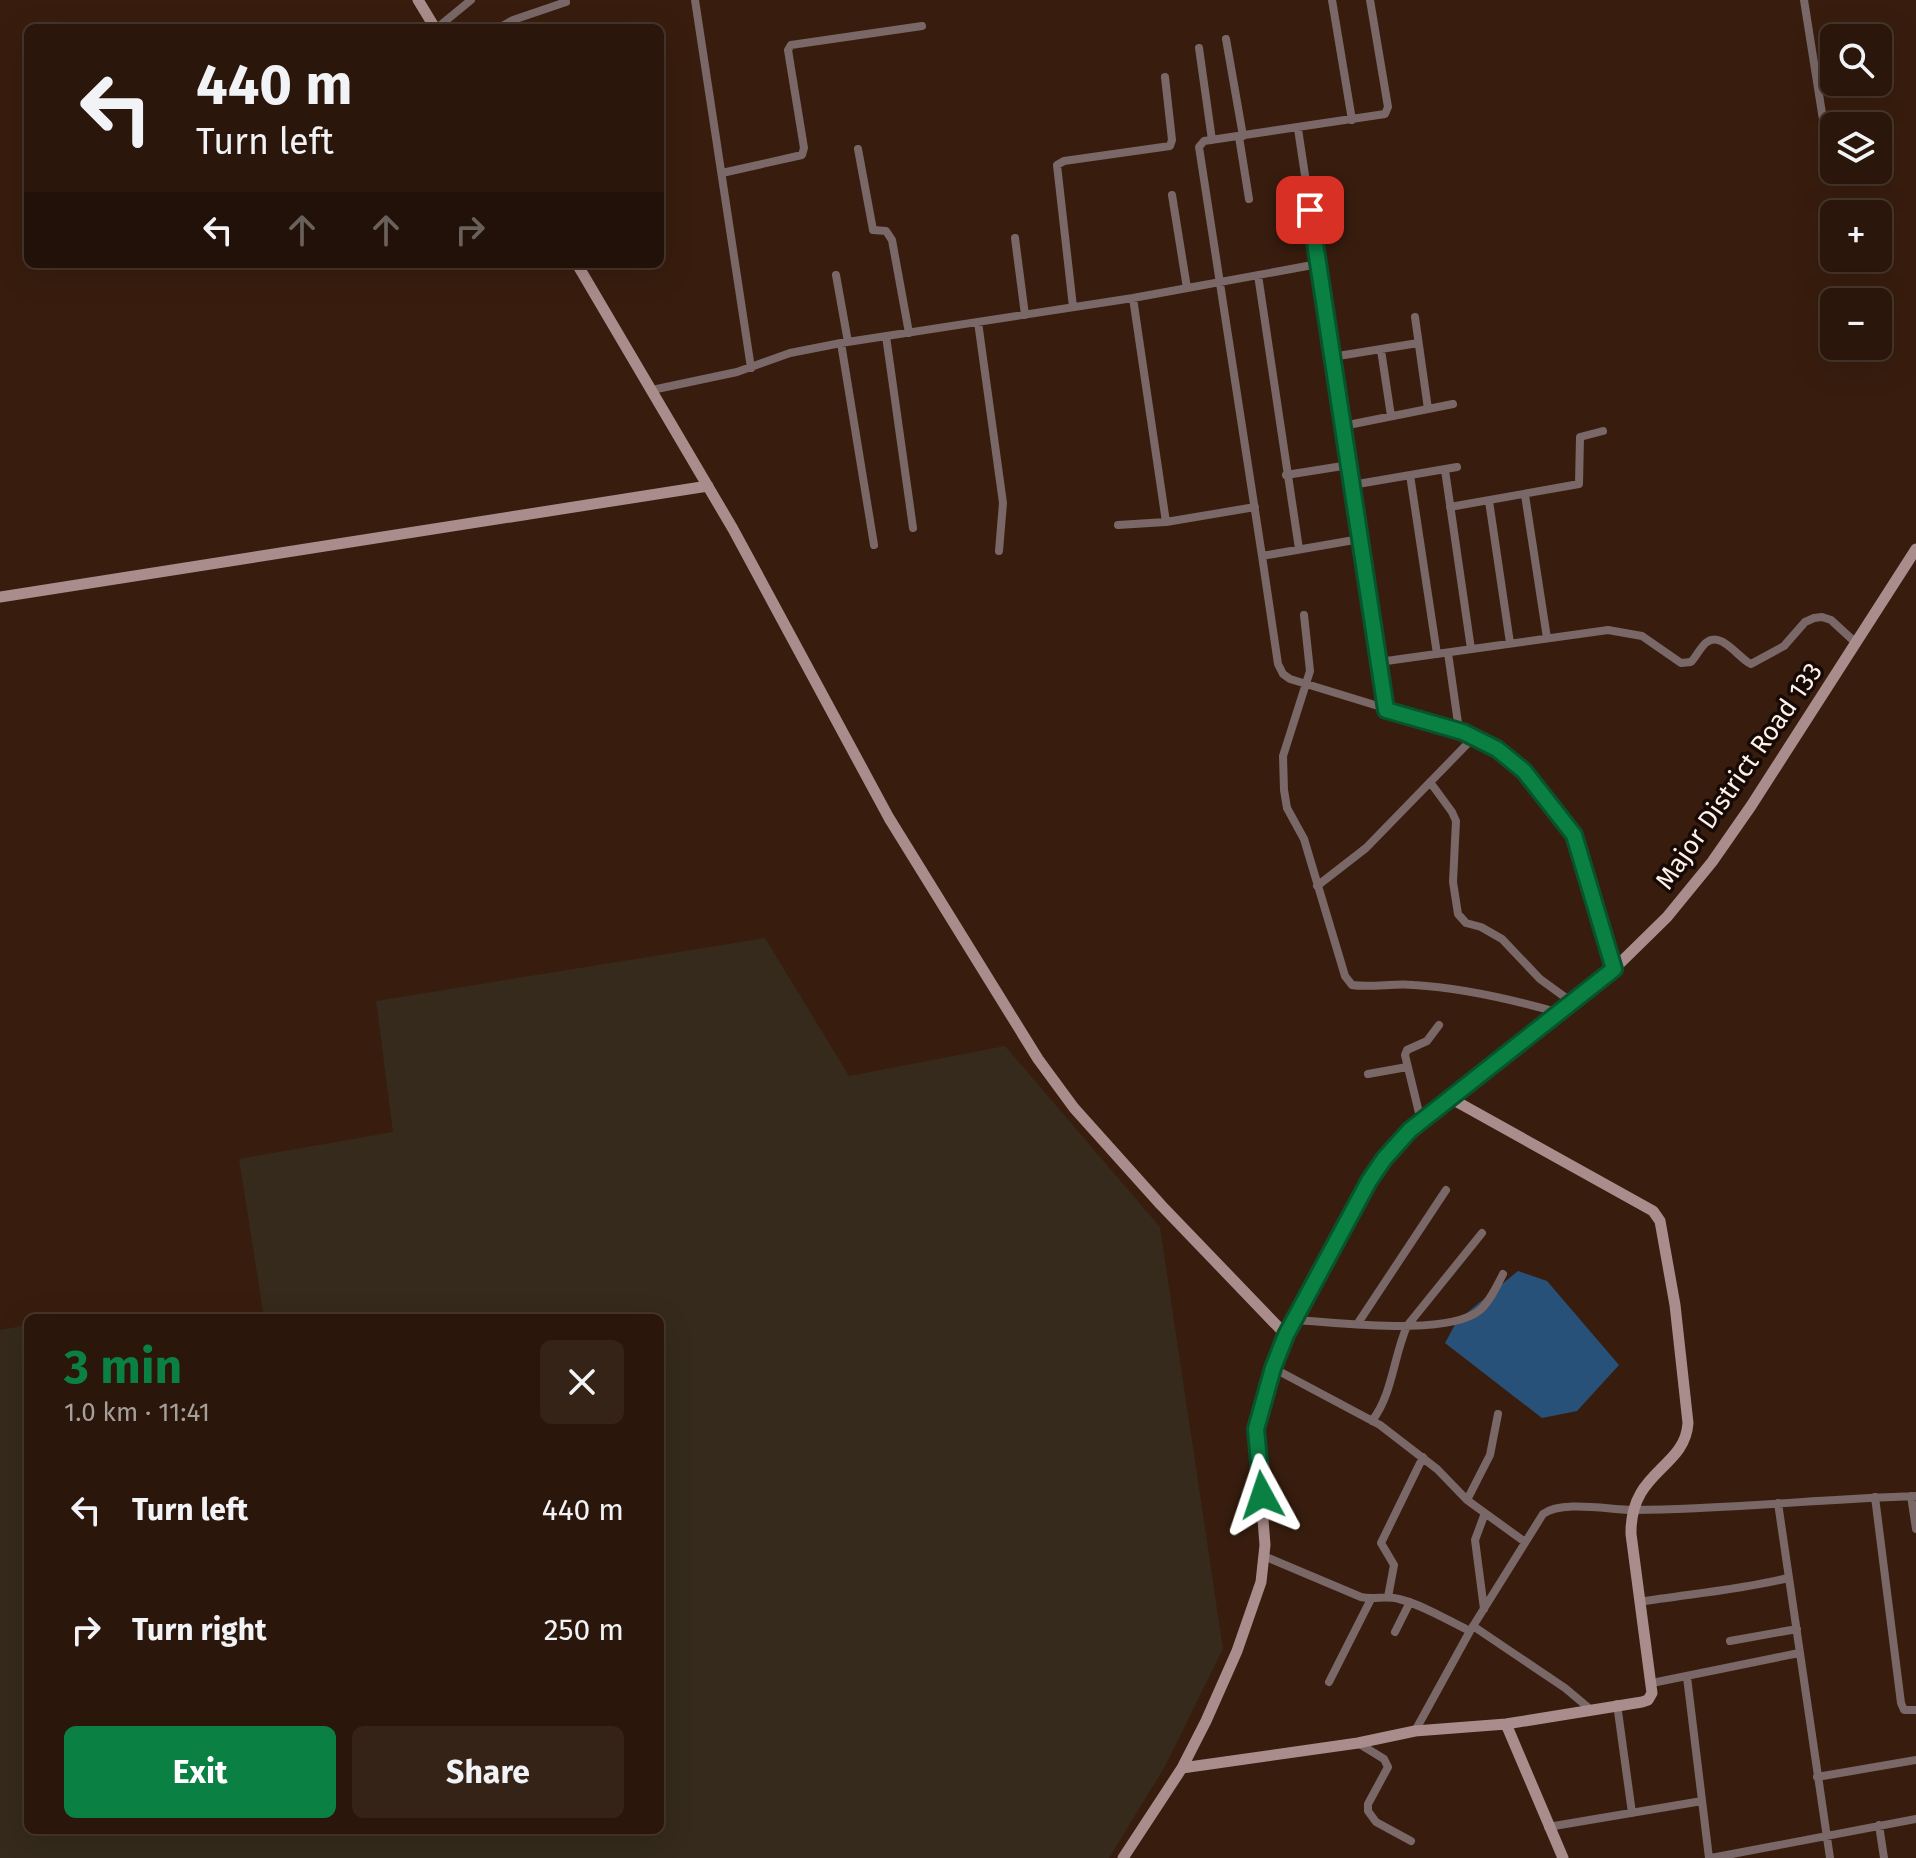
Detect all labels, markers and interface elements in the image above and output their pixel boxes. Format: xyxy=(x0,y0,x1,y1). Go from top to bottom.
map controls xyxy=(1820,24,1892,360)
button: search xyxy=(1820,24,1892,96)
text: 440 m xyxy=(196,52,353,119)
icon: left xyxy=(64,56,168,160)
button: layers xyxy=(1820,112,1892,184)
text: Turn left xyxy=(196,120,334,164)
pin xyxy=(1276,176,1344,244)
icon: arrive xyxy=(1288,188,1332,232)
button: + xyxy=(1820,200,1892,272)
icon: left xyxy=(196,208,240,252)
icon: ahead xyxy=(280,208,324,252)
icon: ahead xyxy=(364,208,408,252)
icon: right xyxy=(448,208,492,252)
button: − xyxy=(1820,288,1892,360)
street label: Major District Road 133 xyxy=(1649,657,1829,895)
text: 3 min xyxy=(64,1338,182,1396)
button: close xyxy=(540,1340,624,1424)
text: 1.0 km · 11:41 xyxy=(64,1397,210,1428)
position arrow xyxy=(1220,1453,1304,1537)
icon: left xyxy=(64,1488,108,1532)
text: Turn left xyxy=(132,1492,248,1528)
text: 440 m xyxy=(542,1492,624,1528)
icon: right xyxy=(64,1608,108,1652)
text: Turn right xyxy=(132,1612,267,1648)
text: 250 m xyxy=(544,1612,624,1648)
button: Exit xyxy=(64,1726,336,1818)
button: Share xyxy=(352,1726,624,1818)

